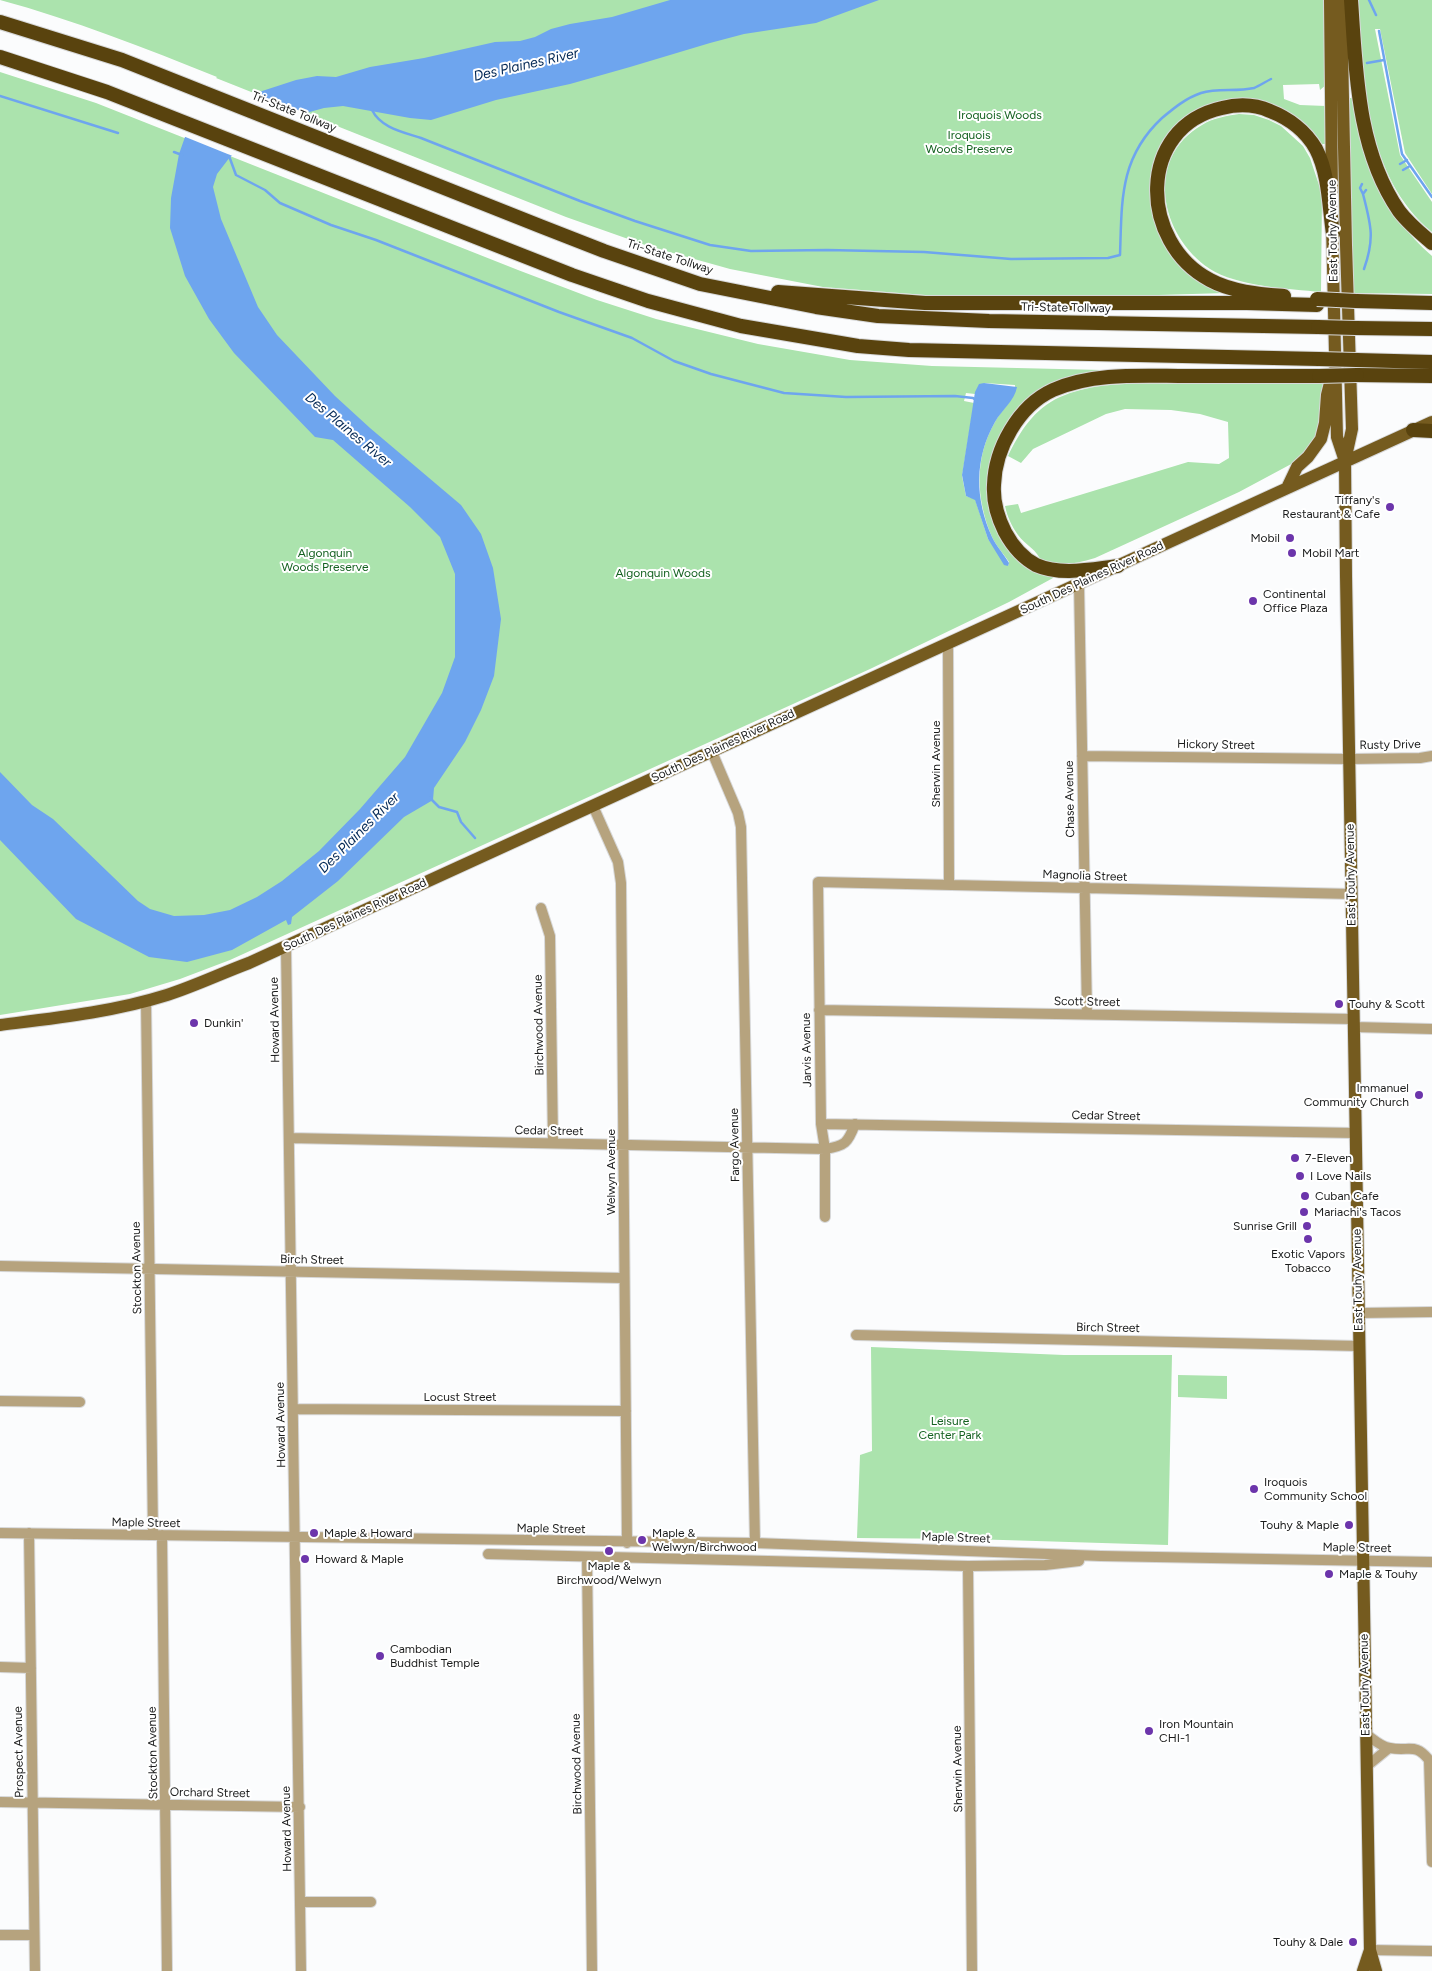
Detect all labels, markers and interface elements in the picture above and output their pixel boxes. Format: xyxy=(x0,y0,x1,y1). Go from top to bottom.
water label: Des Plaines River xyxy=(472,45,580,85)
street label: Tri-State Tollway xyxy=(250,89,338,135)
park label: Iroquois Woods xyxy=(958,108,1042,122)
park label: Iroquois Woods Preserve xyxy=(926,128,1012,156)
street label: East Touhy Avenue xyxy=(1325,180,1341,282)
street label: Tri-State Tollway xyxy=(625,236,715,278)
street label: Tri-State Tollway xyxy=(1021,300,1111,316)
water label: Des Plaines River xyxy=(302,389,394,471)
place label: Tiffany's Restaurant & Cafe xyxy=(1282,493,1380,521)
marker: Tiffany's Restaurant & Cafe xyxy=(1384,501,1396,513)
place label: Mobil xyxy=(1250,531,1280,545)
marker: Mobil xyxy=(1284,532,1296,544)
street label: South Des Plaines River Road xyxy=(1018,538,1166,618)
park label: Algonquin Woods Preserve xyxy=(282,546,368,574)
place label: Mobil Mart xyxy=(1302,546,1359,560)
marker: Mobil Mart xyxy=(1286,547,1298,559)
park label: Algonquin Woods xyxy=(615,566,711,580)
place label: Continental Office Plaza xyxy=(1263,587,1328,615)
marker: Continental Office Plaza xyxy=(1247,595,1259,607)
street label: South Des Plaines River Road xyxy=(649,706,797,786)
street label: Sherwin Avenue xyxy=(929,720,943,808)
street label: Hickory Street xyxy=(1177,737,1255,753)
street label: Rusty Drive xyxy=(1359,737,1421,753)
street label: Chase Avenue xyxy=(1062,760,1078,838)
water label: Des Plaines River xyxy=(315,789,403,877)
street label: East Touhy Avenue xyxy=(1343,824,1359,926)
street label: Magnolia Street xyxy=(1042,867,1128,885)
street label: South Des Plaines River Road xyxy=(281,875,429,955)
street label: Birchwood Avenue xyxy=(531,974,547,1076)
street label: Howard Avenue xyxy=(267,977,283,1063)
street label: Scott Street xyxy=(1054,994,1120,1010)
place label: Touhy & Scott xyxy=(1349,997,1425,1011)
marker: Touhy & Scott xyxy=(1333,998,1345,1010)
street label: Jarvis Avenue xyxy=(799,1013,815,1087)
place label: Dunkin' xyxy=(204,1016,243,1030)
marker: Dunkin' xyxy=(188,1017,200,1029)
place label: Immanuel Community Church xyxy=(1304,1081,1409,1109)
marker: Immanuel Community Church xyxy=(1413,1089,1425,1101)
street label: Fargo Avenue xyxy=(727,1108,743,1182)
street label: Cedar Street xyxy=(1071,1108,1141,1124)
street label: Cedar Street xyxy=(514,1123,584,1139)
street label: Welwyn Avenue xyxy=(604,1129,618,1215)
place label: 7-Eleven xyxy=(1305,1151,1352,1165)
marker: 7-Eleven xyxy=(1289,1152,1301,1164)
place label: I Love Nails xyxy=(1310,1169,1371,1183)
marker: I Love Nails xyxy=(1294,1170,1306,1182)
place label: Cuban Cafe xyxy=(1315,1189,1379,1203)
marker: Cuban Cafe xyxy=(1299,1190,1311,1202)
place label: Mariachi's Tacos xyxy=(1314,1205,1401,1219)
marker: Mariachi's Tacos xyxy=(1298,1206,1310,1218)
place label: Sunrise Grill xyxy=(1233,1219,1297,1233)
marker: Sunrise Grill xyxy=(1301,1220,1313,1232)
street label: Stockton Avenue xyxy=(129,1221,145,1315)
street label: East Touhy Avenue xyxy=(1350,1229,1366,1331)
marker: Exotic Vapors Tobacco xyxy=(1302,1233,1314,1245)
place label: Exotic Vapors Tobacco xyxy=(1271,1247,1345,1275)
street label: Birch Street xyxy=(280,1252,344,1268)
street label: Birch Street xyxy=(1076,1320,1140,1336)
street label: Howard Avenue xyxy=(273,1382,289,1468)
street label: Locust Street xyxy=(423,1390,497,1404)
park label: Leisure Center Park xyxy=(919,1414,981,1442)
place label: Iroquois Community School xyxy=(1264,1475,1367,1503)
marker: Iroquois Community School xyxy=(1248,1483,1260,1495)
street label: Maple Street xyxy=(111,1515,181,1531)
place label: Touhy & Maple xyxy=(1260,1518,1339,1532)
marker: Touhy & Maple xyxy=(1343,1519,1355,1531)
street label: Maple Street xyxy=(516,1521,586,1537)
place label: Maple & Howard xyxy=(324,1526,412,1540)
place label: Maple & Welwyn/Birchwood xyxy=(652,1526,757,1554)
marker: Maple & Howard xyxy=(308,1527,320,1539)
street label: Maple Street xyxy=(921,1530,991,1546)
marker: Maple & Welwyn/Birchwood xyxy=(636,1534,648,1546)
street label: Maple Street xyxy=(1322,1540,1392,1556)
marker: Maple & Birchwood/Welwyn xyxy=(603,1545,615,1557)
place label: Howard & Maple xyxy=(315,1552,403,1566)
marker: Howard & Maple xyxy=(299,1553,311,1565)
place label: Maple & Birchwood/Welwyn xyxy=(557,1559,661,1587)
place label: Maple & Touhy xyxy=(1339,1567,1418,1581)
marker: Maple & Touhy xyxy=(1323,1568,1335,1580)
street label: East Touhy Avenue xyxy=(1357,1634,1373,1736)
place label: Cambodian Buddhist Temple xyxy=(390,1642,480,1670)
marker: Cambodian Buddhist Temple xyxy=(374,1650,386,1662)
street label: Prospect Avenue xyxy=(11,1706,27,1798)
street label: Stockton Avenue xyxy=(145,1706,161,1800)
street label: Birchwood Avenue xyxy=(569,1713,585,1815)
place label: Iron Mountain CHI-1 xyxy=(1159,1717,1234,1745)
street label: Sherwin Avenue xyxy=(950,1725,966,1813)
marker: Iron Mountain CHI-1 xyxy=(1143,1725,1155,1737)
street label: Orchard Street xyxy=(170,1785,250,1801)
street label: Howard Avenue xyxy=(279,1786,295,1872)
place label: Touhy & Dale xyxy=(1273,1935,1343,1949)
marker: Touhy & Dale xyxy=(1347,1936,1359,1948)

